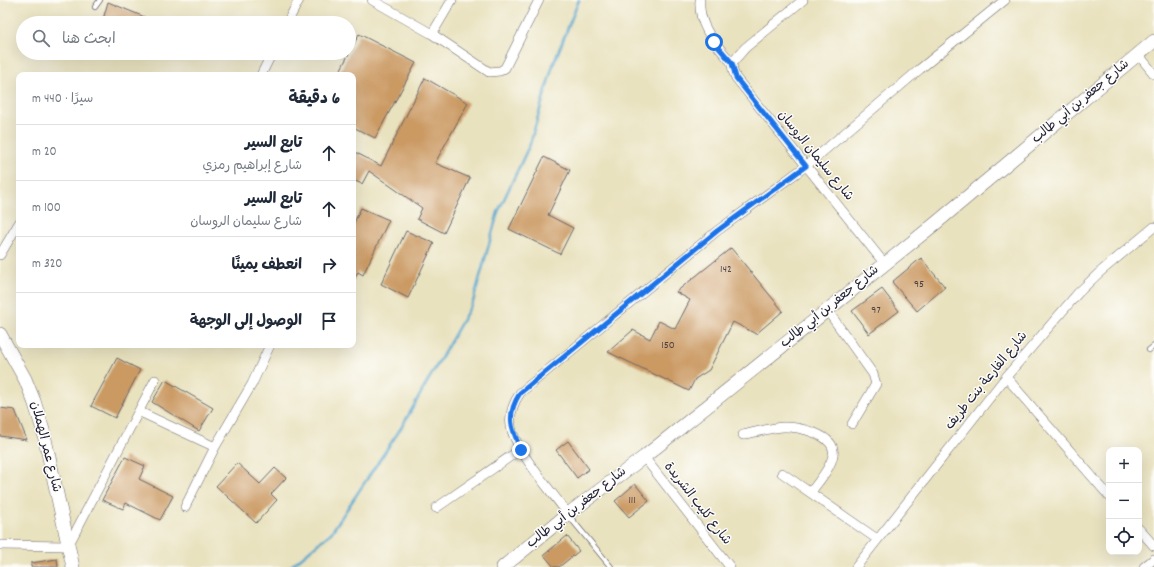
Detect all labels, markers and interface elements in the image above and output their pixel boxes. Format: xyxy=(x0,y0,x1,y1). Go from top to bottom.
search box xyxy=(16,16,356,60)
icon: search xyxy=(30,27,52,49)
text: ابحث هنا xyxy=(62,29,116,51)
route start xyxy=(705,33,723,51)
street label: شارع جعفر بن أبي طالب xyxy=(1028,55,1134,149)
text: 6 دقيقة xyxy=(289,88,340,112)
text: سيرًا · 440 m xyxy=(32,90,93,109)
street label: شارع سليمان الروسان xyxy=(772,107,858,205)
text: تابع السير xyxy=(245,133,302,155)
icon: ahead xyxy=(318,142,340,164)
text: 20 m xyxy=(32,143,57,162)
text: شارع إبراهيم رمزي xyxy=(202,157,302,176)
text: تابع السير xyxy=(245,189,302,211)
icon: ahead xyxy=(318,198,340,220)
text: 100 m xyxy=(32,199,61,218)
text: شارع سليمان الروسان xyxy=(190,213,302,232)
icon: right xyxy=(318,254,340,276)
text: 320 m xyxy=(32,255,62,274)
text: انعطف يمينًا xyxy=(232,255,302,277)
street label: شارع جعفر بن أبي طالب xyxy=(776,261,884,353)
house number: 142 xyxy=(720,262,732,278)
house number: 95 xyxy=(914,277,924,293)
house number: 97 xyxy=(871,303,881,319)
icon: arrive xyxy=(318,310,340,332)
text: الوصول إلى الوجهة xyxy=(190,311,302,333)
street label: شارع الفارعة بنت طريف xyxy=(941,328,1033,434)
house number: 150 xyxy=(661,338,675,354)
street label: شارع عمر الهملان xyxy=(25,399,65,495)
route end xyxy=(512,441,530,459)
map controls xyxy=(1106,447,1142,555)
button: + xyxy=(1106,447,1142,483)
street label: شارع كليب الشريدة xyxy=(659,459,735,549)
street label: شارع جعفر بن أبي طالب xyxy=(523,463,631,553)
button: − xyxy=(1106,483,1142,519)
house number: 111 xyxy=(628,493,636,509)
button: locate xyxy=(1106,519,1142,555)

